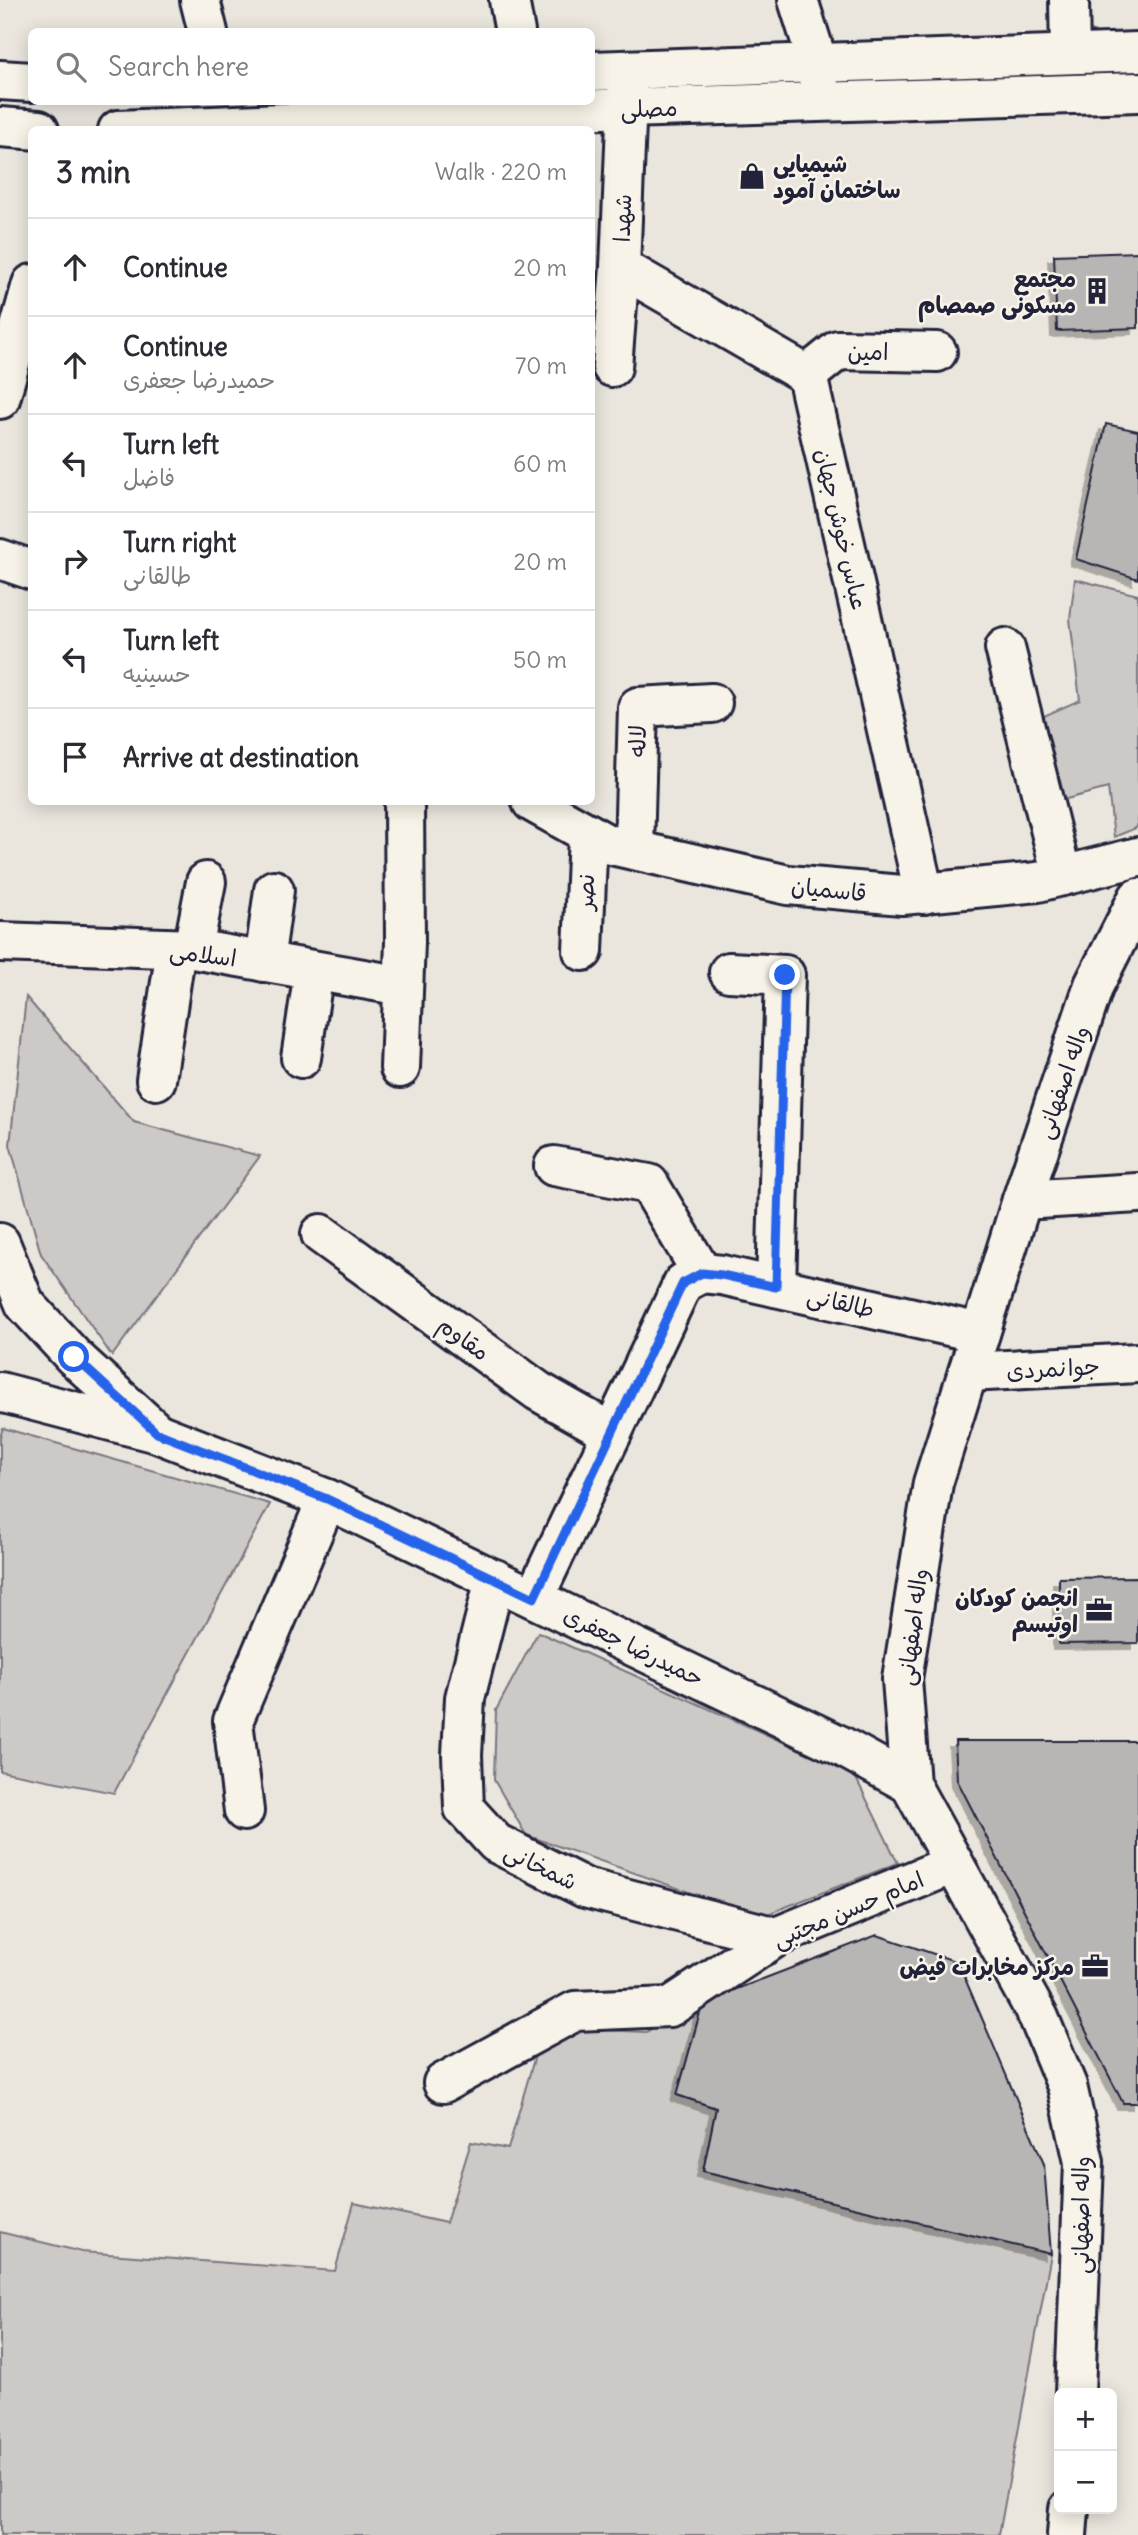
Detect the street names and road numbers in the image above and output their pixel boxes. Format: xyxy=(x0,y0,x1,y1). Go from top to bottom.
street label: مصلی xyxy=(620,93,678,124)
street label: شهدا xyxy=(607,193,637,243)
street label: امین xyxy=(847,337,889,366)
street label: عباس خوش جهان xyxy=(809,446,875,612)
street label: لاله xyxy=(622,725,652,757)
street label: قاسمیان xyxy=(790,871,868,907)
street label: نصر xyxy=(570,873,600,913)
street label: اسلامی xyxy=(168,936,238,973)
street label: واله اصفهانی xyxy=(1029,1022,1096,1143)
street label: طالقانی xyxy=(804,1280,878,1325)
street label: مقاوم xyxy=(430,1310,496,1370)
street label: جوانمردی xyxy=(1006,1351,1100,1386)
street label: واله اصفهانی xyxy=(890,1567,935,1687)
street label: حمیدرضا جعفری xyxy=(559,1600,709,1692)
street label: شمخانی xyxy=(499,1836,582,1897)
street label: امام حسن مجتبی xyxy=(768,1864,930,1958)
street label: واله اصفهانی xyxy=(1066,2156,1096,2274)

